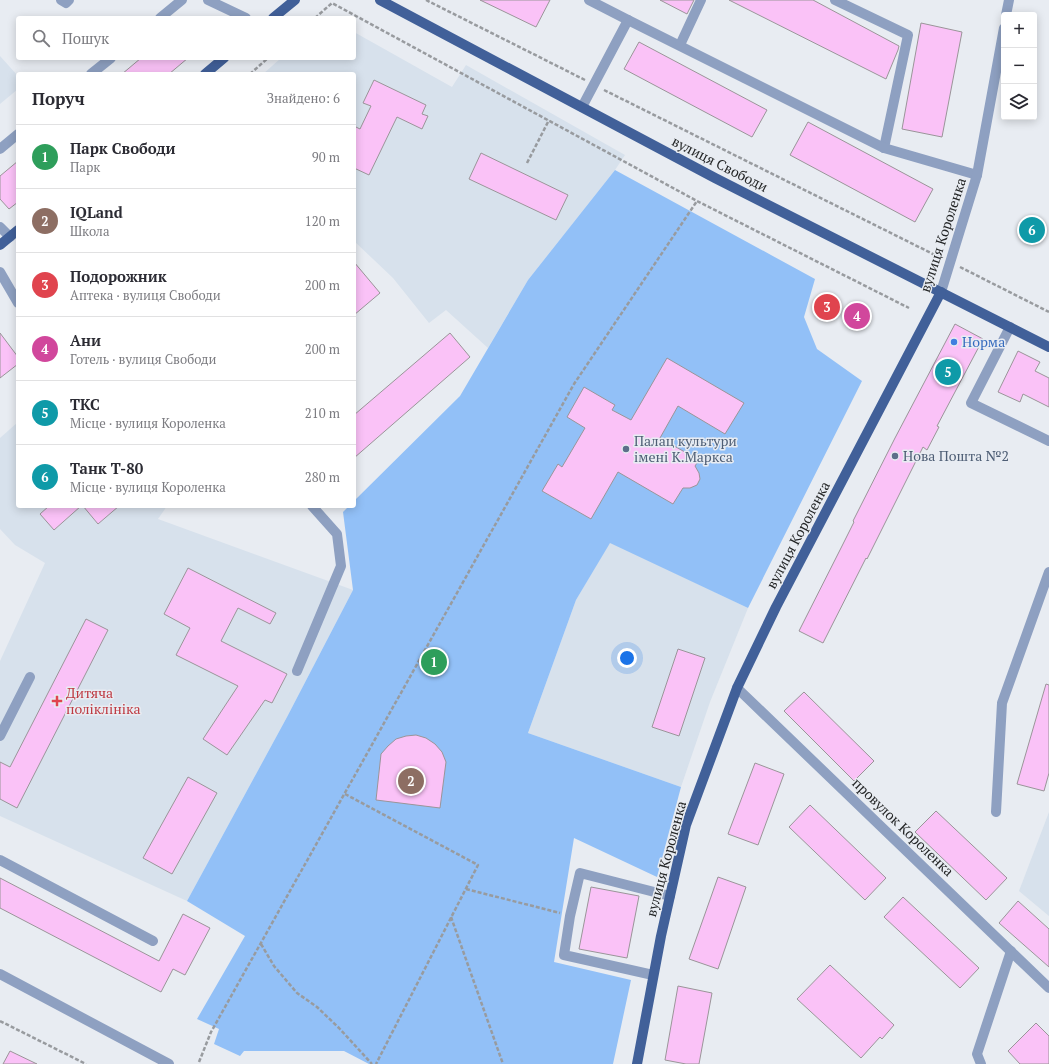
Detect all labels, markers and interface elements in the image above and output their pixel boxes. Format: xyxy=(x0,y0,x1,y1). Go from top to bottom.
map controls xyxy=(1001,12,1037,120)
button: + xyxy=(1001,12,1037,48)
search box xyxy=(16,16,356,60)
icon: search xyxy=(30,27,52,49)
text: Пошук xyxy=(62,28,109,48)
button: − xyxy=(1001,48,1037,84)
button: layers xyxy=(1001,84,1037,120)
text: Поруч xyxy=(32,87,85,110)
text: Знайдено: 6 xyxy=(267,89,340,107)
street label: вулиця Свободи xyxy=(669,131,772,196)
text: Парк Свободи xyxy=(70,138,176,158)
text: 1 xyxy=(41,148,49,166)
text: 90 m xyxy=(312,148,340,166)
text: Парк xyxy=(70,158,100,176)
street label: вулиця Короленка xyxy=(915,175,970,294)
text: IQLand xyxy=(70,202,123,222)
text: 2 xyxy=(41,212,49,230)
text: 120 m xyxy=(305,212,340,230)
pin: 6 xyxy=(1019,215,1045,245)
text: Школа xyxy=(70,222,109,240)
text: Подорожник xyxy=(70,266,167,286)
text: 3 xyxy=(41,276,49,294)
text: 200 m xyxy=(305,276,340,294)
text: Аптека · вулиця Свободи xyxy=(70,286,221,304)
pin: 3 xyxy=(814,292,840,322)
pin: 4 xyxy=(844,301,870,331)
text: Ани xyxy=(70,330,101,350)
place label: Норма xyxy=(962,332,1005,351)
marker: Норма xyxy=(949,337,959,347)
text: 4 xyxy=(41,340,49,358)
text: 200 m xyxy=(305,340,340,358)
text: Готель · вулиця Свободи xyxy=(70,350,216,368)
pin: 5 xyxy=(935,357,961,387)
text: ТКС xyxy=(70,394,100,414)
text: 5 xyxy=(41,404,49,422)
text: 210 m xyxy=(305,404,340,422)
text: Місце · вулиця Короленка xyxy=(70,414,226,432)
place label: Палац культури імені К.Маркса xyxy=(634,431,737,466)
marker: Палац культури імені К.Маркса xyxy=(621,444,631,454)
place label: Нова Пошта №2 xyxy=(903,446,1009,465)
marker: Нова Пошта №2 xyxy=(890,451,900,461)
text: Танк Т-80 xyxy=(70,458,143,478)
text: 6 xyxy=(41,468,49,486)
text: 280 m xyxy=(305,468,340,486)
text: Місце · вулиця Короленка xyxy=(70,478,226,496)
street label: вулиця Короленка xyxy=(761,478,834,592)
pin: 1 xyxy=(421,647,447,677)
your location xyxy=(617,648,637,668)
place label: Дитяча поліклініка xyxy=(66,683,141,718)
marker: Дитяча поліклініка xyxy=(51,695,63,707)
pin: 2 xyxy=(398,766,424,796)
street label: провулок Короленка xyxy=(848,773,958,880)
street label: вулиця Короленка xyxy=(641,799,690,919)

